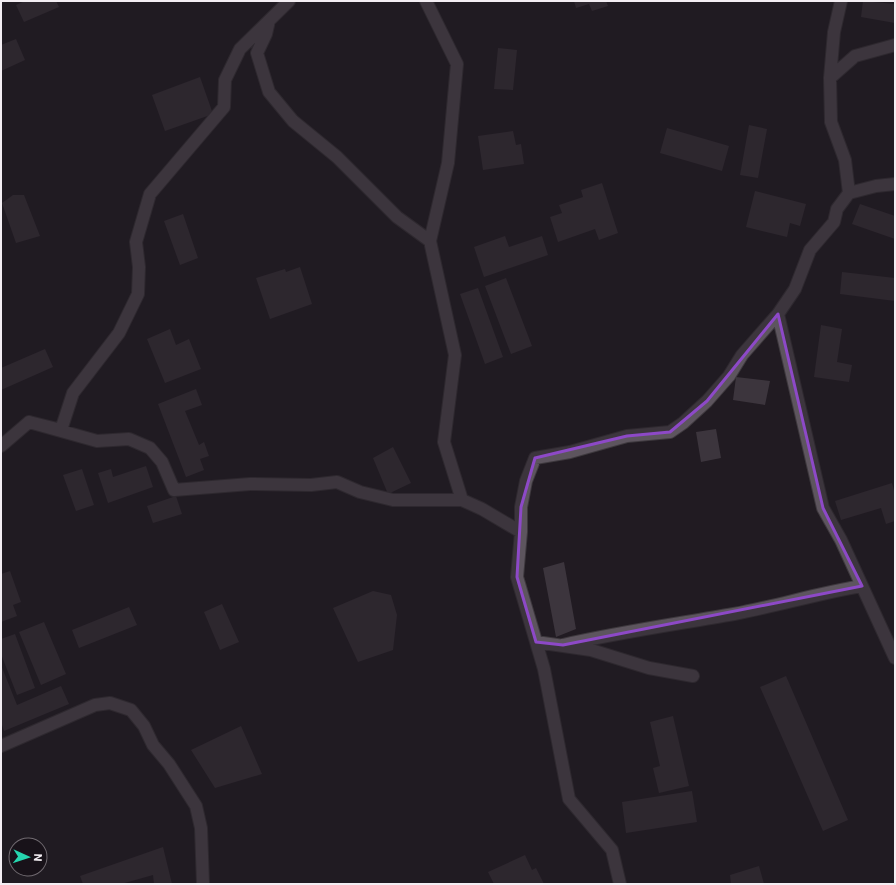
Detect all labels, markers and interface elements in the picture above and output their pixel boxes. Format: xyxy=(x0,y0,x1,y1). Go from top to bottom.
north arrow xyxy=(8,837,48,877)
text: N xyxy=(31,853,44,862)

